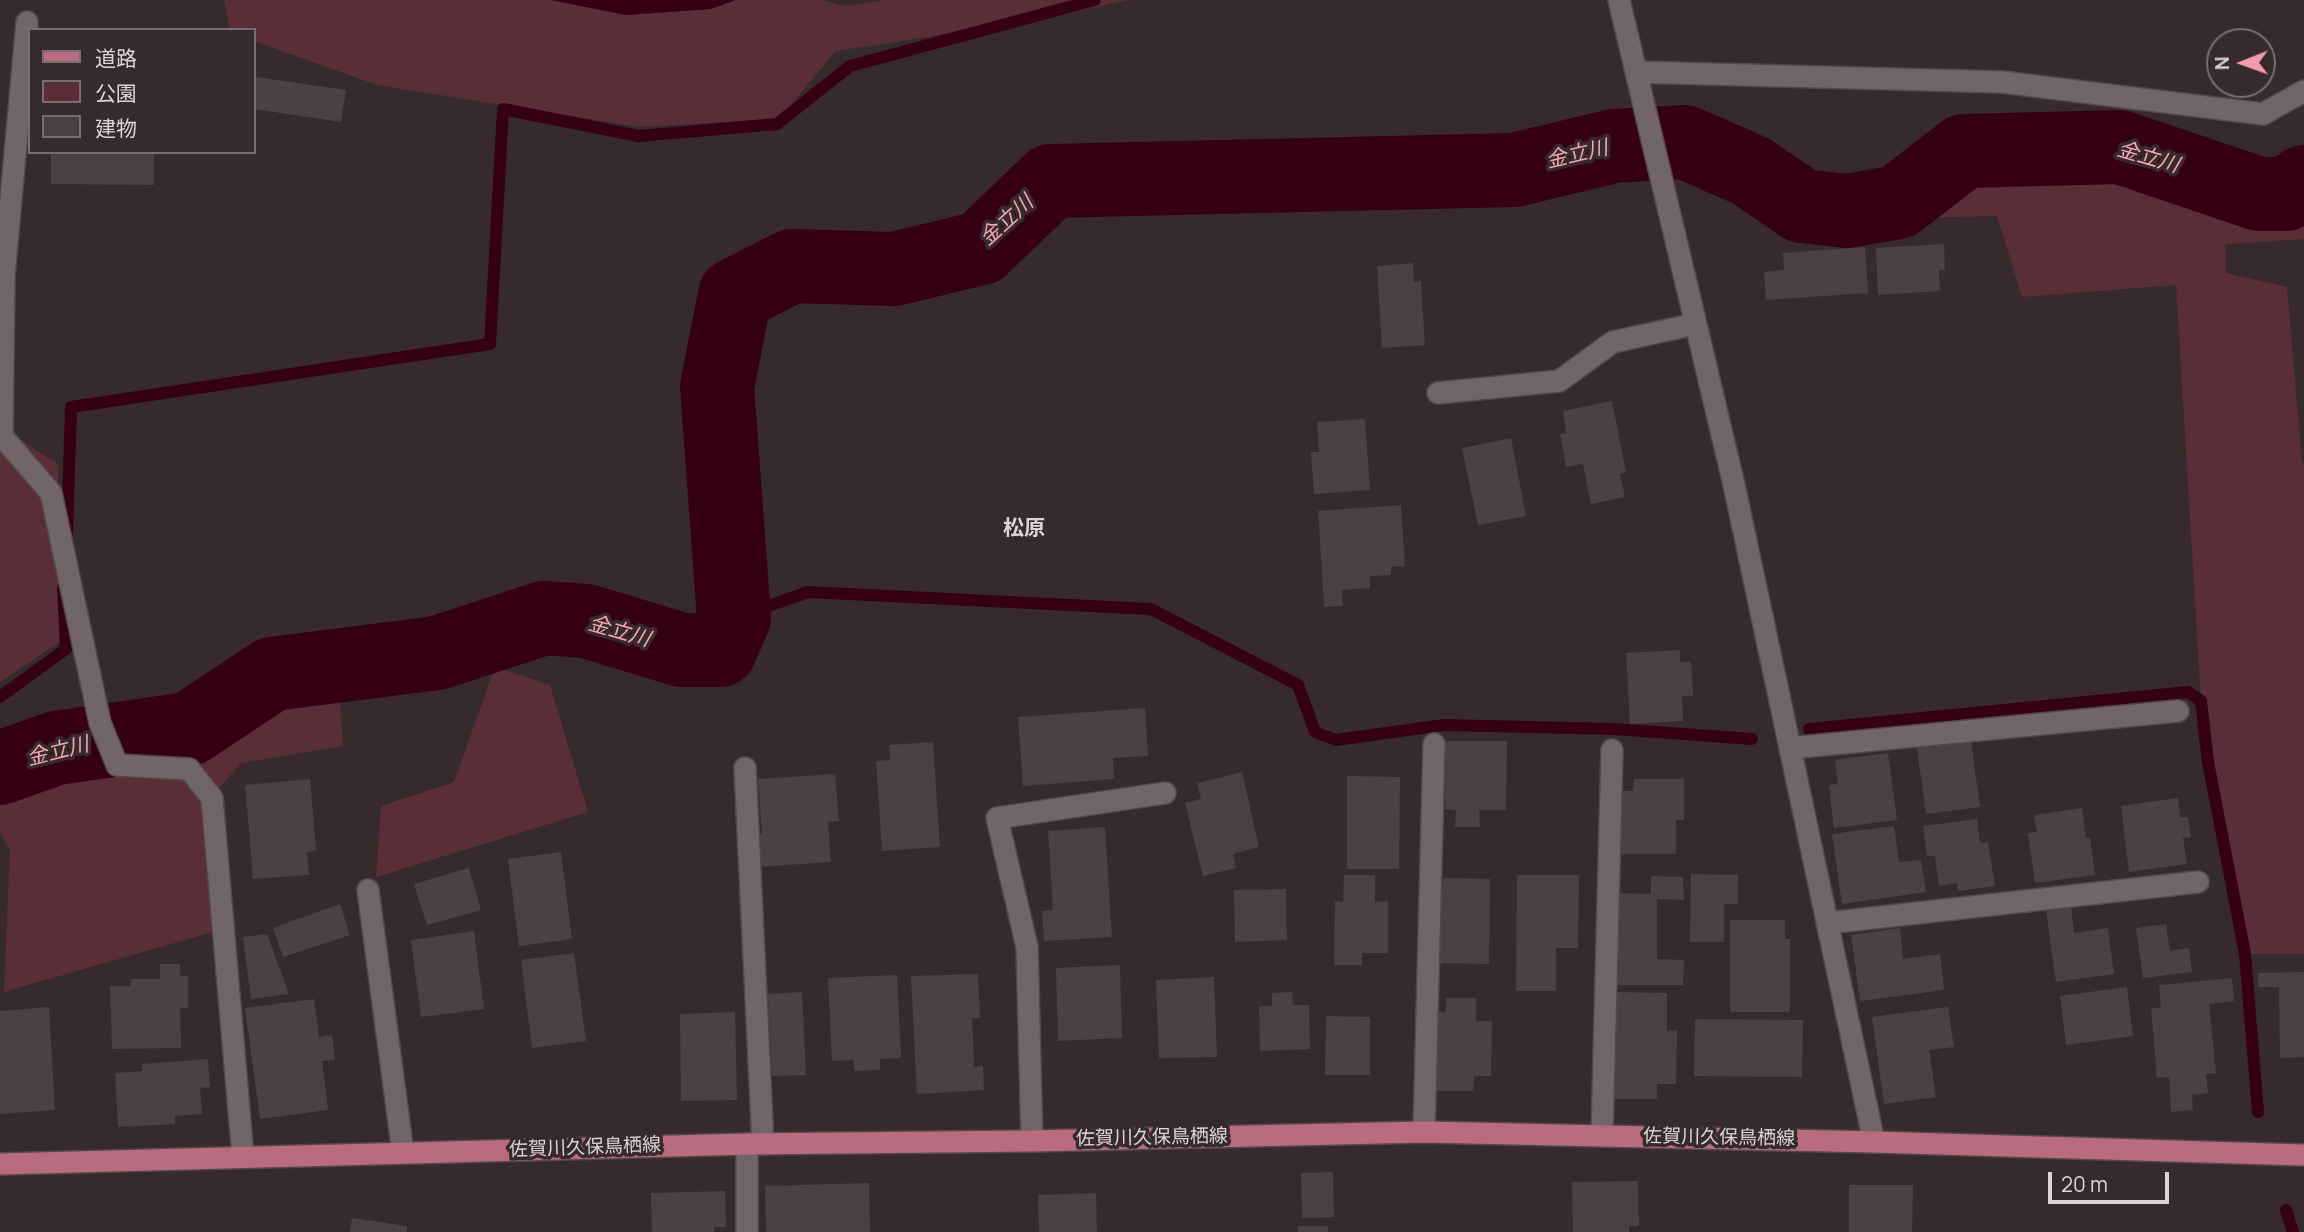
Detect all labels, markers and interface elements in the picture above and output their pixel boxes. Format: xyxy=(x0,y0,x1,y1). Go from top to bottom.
legend xyxy=(28,28,256,154)
north arrow xyxy=(2206,28,2276,98)
text: 道路 xyxy=(95,44,137,72)
text: N xyxy=(2209,56,2235,70)
text: 公園 xyxy=(95,79,137,107)
text: 建物 xyxy=(95,114,137,142)
water label: 金立川 xyxy=(1543,136,1611,174)
water label: 金立川 xyxy=(2114,137,2182,179)
water label: 金立川 xyxy=(975,191,1039,251)
district label: 松原 xyxy=(1003,516,1045,542)
water label: 金立川 xyxy=(585,611,653,653)
water label: 金立川 xyxy=(24,732,92,772)
street label: 佐賀川久保鳥栖線 xyxy=(1076,1125,1228,1151)
street label: 佐賀川久保鳥栖線 xyxy=(1643,1125,1795,1151)
street label: 佐賀川久保鳥栖線 xyxy=(509,1134,661,1162)
scale bar xyxy=(2052,1158,2173,1202)
text: 20 m xyxy=(2061,1170,2108,1198)

